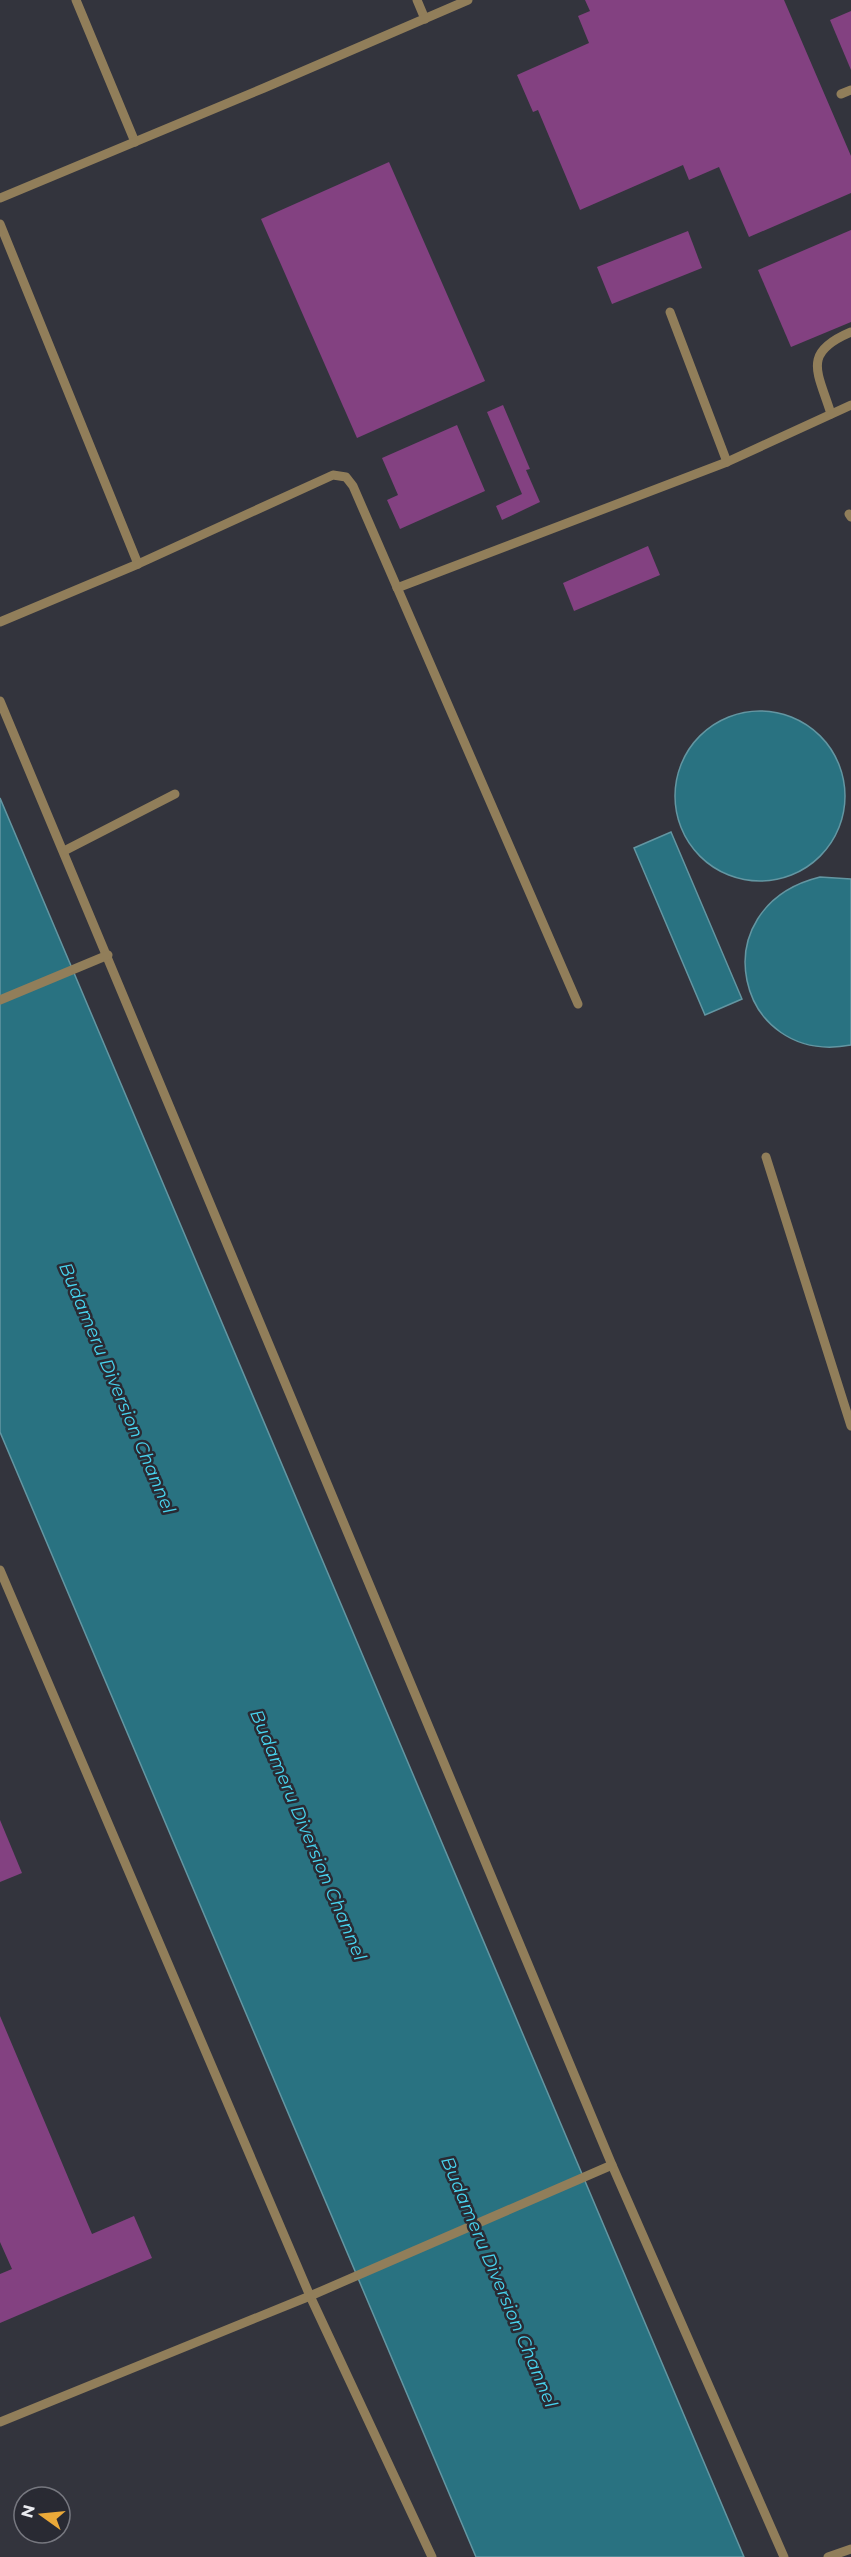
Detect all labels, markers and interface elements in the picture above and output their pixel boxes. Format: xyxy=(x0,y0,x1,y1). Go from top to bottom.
water label: Budameru Diversion Channel xyxy=(54,1259,180,1517)
water label: Budameru Diversion Channel xyxy=(245,1706,371,1964)
water label: Budameru Diversion Channel xyxy=(436,2153,562,2411)
north arrow xyxy=(12,2485,72,2545)
text: N xyxy=(17,2503,39,2520)

